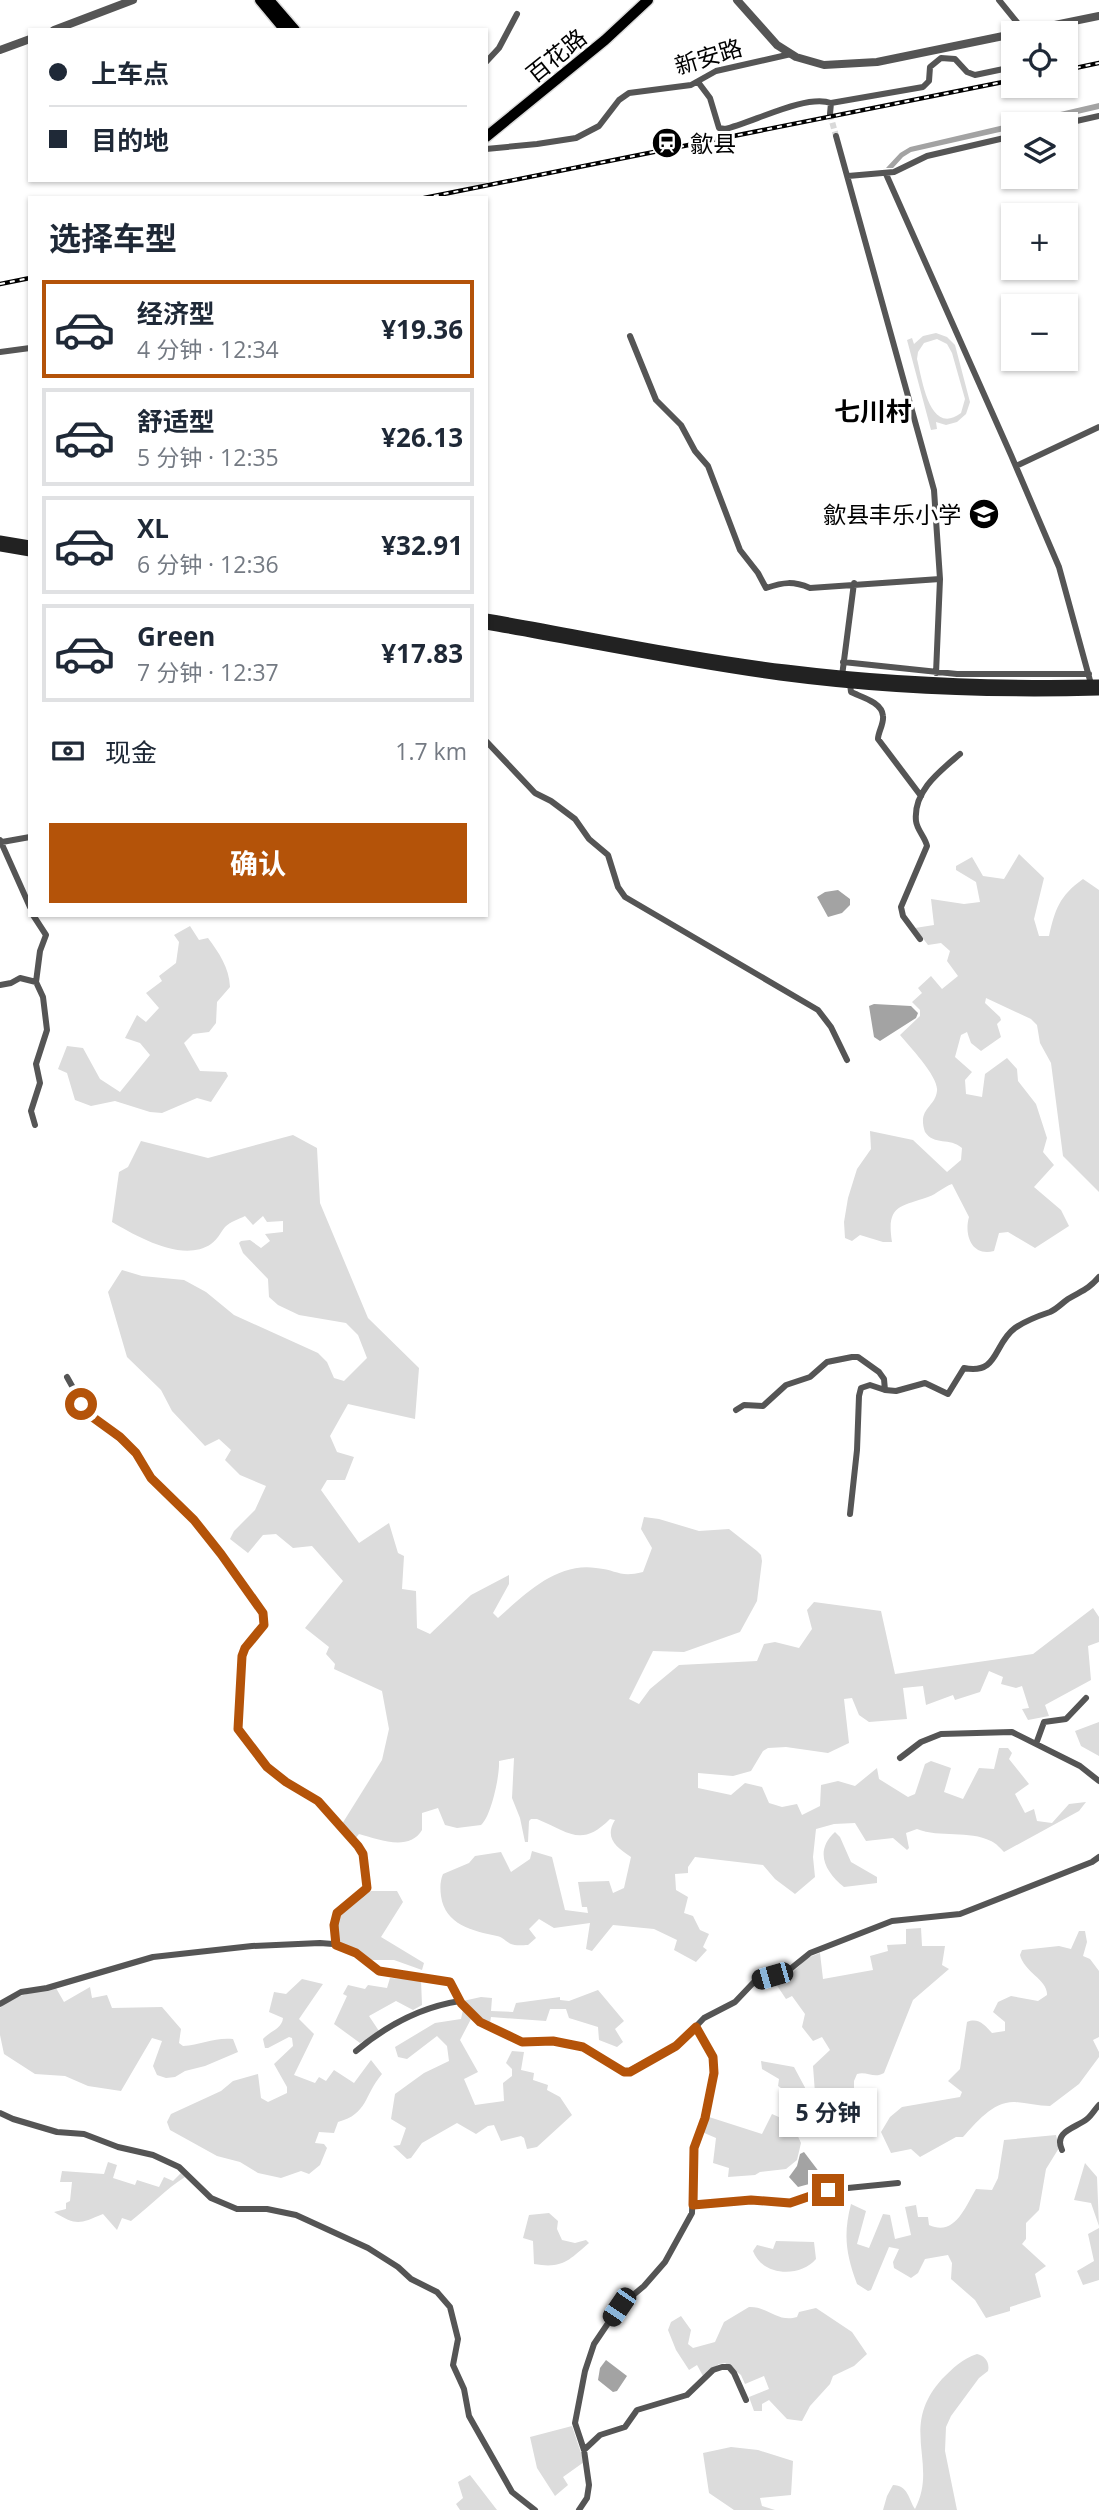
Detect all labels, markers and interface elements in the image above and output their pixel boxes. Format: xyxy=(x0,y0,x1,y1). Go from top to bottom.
street label: 百花路 xyxy=(519,21,593,89)
map controls xyxy=(1001,21,1078,371)
button: locate xyxy=(1001,21,1078,98)
street label: 新安路 xyxy=(670,31,746,81)
text: 上车点 xyxy=(91,55,169,91)
button: layers xyxy=(1001,112,1078,189)
text: 目的地 xyxy=(91,122,169,158)
station icon: 歙县 xyxy=(650,126,684,160)
place label: 歙县 xyxy=(690,127,736,159)
button: + xyxy=(1001,203,1078,280)
text: 选择车型 xyxy=(49,216,177,259)
button: − xyxy=(1001,294,1078,371)
text: 经济型 xyxy=(137,295,215,331)
icon: car xyxy=(53,298,116,361)
text: ¥19.36 xyxy=(381,311,463,347)
text: 4 分钟 · 12:34 xyxy=(137,333,279,365)
district label: 七川村 xyxy=(834,393,912,429)
text: 舒适型 xyxy=(137,403,215,439)
icon: car xyxy=(53,406,116,469)
text: ¥26.13 xyxy=(381,419,463,455)
text: 5 分钟 · 12:35 xyxy=(137,441,279,473)
school or university icon: 歙县丰乐小学 xyxy=(967,497,1001,531)
place label: 歙县丰乐小学 xyxy=(823,498,961,530)
text: XL xyxy=(137,510,169,546)
icon: car xyxy=(53,514,116,577)
text: ¥32.91 xyxy=(381,527,463,563)
text: 6 分钟 · 12:36 xyxy=(137,548,279,580)
text: Green xyxy=(137,618,215,654)
icon: car xyxy=(53,622,116,685)
text: ¥17.83 xyxy=(381,635,463,671)
text: 7 分钟 · 12:37 xyxy=(137,656,279,688)
icon: cash xyxy=(49,732,87,770)
text: 现金 xyxy=(105,734,157,770)
text: 1.7 km xyxy=(395,735,467,767)
button: 确认 xyxy=(49,823,467,903)
route start xyxy=(65,1388,97,1420)
car xyxy=(749,1960,796,1992)
callout: 5 分钟 xyxy=(779,2088,877,2138)
text: 5 分钟 xyxy=(795,2096,861,2128)
route end xyxy=(812,2174,844,2206)
car xyxy=(599,2284,640,2330)

